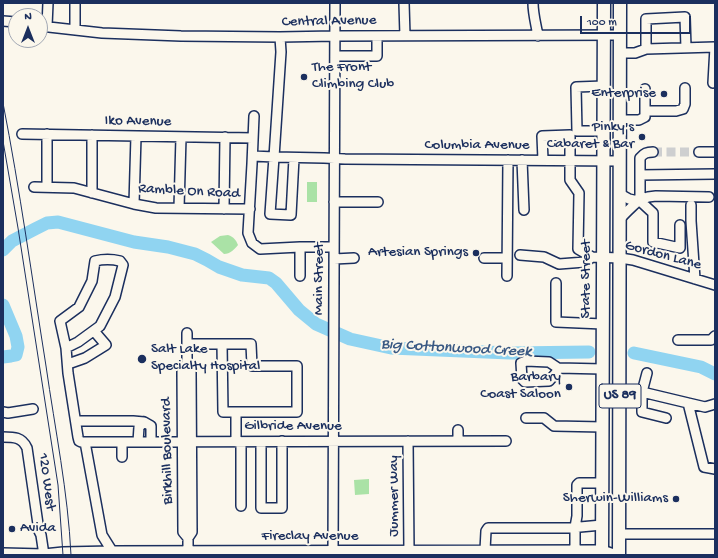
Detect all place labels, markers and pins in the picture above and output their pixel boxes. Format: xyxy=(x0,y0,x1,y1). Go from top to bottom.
place label: The Front Climbing Club xyxy=(312,59,394,94)
marker: The Front Climbing Club xyxy=(299,72,309,82)
place label: Enterprise xyxy=(591,85,656,103)
marker: Enterprise xyxy=(659,89,669,99)
place label: Pinky's Cabaret & Bar xyxy=(547,119,634,154)
marker: Pinky's Cabaret & Bar xyxy=(637,132,647,142)
place label: Artesian Springs xyxy=(368,244,468,262)
marker: Artesian Springs xyxy=(471,248,481,258)
place label: Salt Lake Specialty Hospital xyxy=(151,341,260,376)
marker: Salt Lake Specialty Hospital xyxy=(136,353,148,365)
place label: Barbary Coast Saloon xyxy=(480,369,561,404)
marker: Barbary Coast Saloon xyxy=(564,382,574,392)
place label: Sherwin-Williams xyxy=(563,490,668,508)
marker: Sherwin-Williams xyxy=(671,494,681,504)
place label: Avida xyxy=(20,520,56,538)
marker: Avida xyxy=(7,524,17,534)

